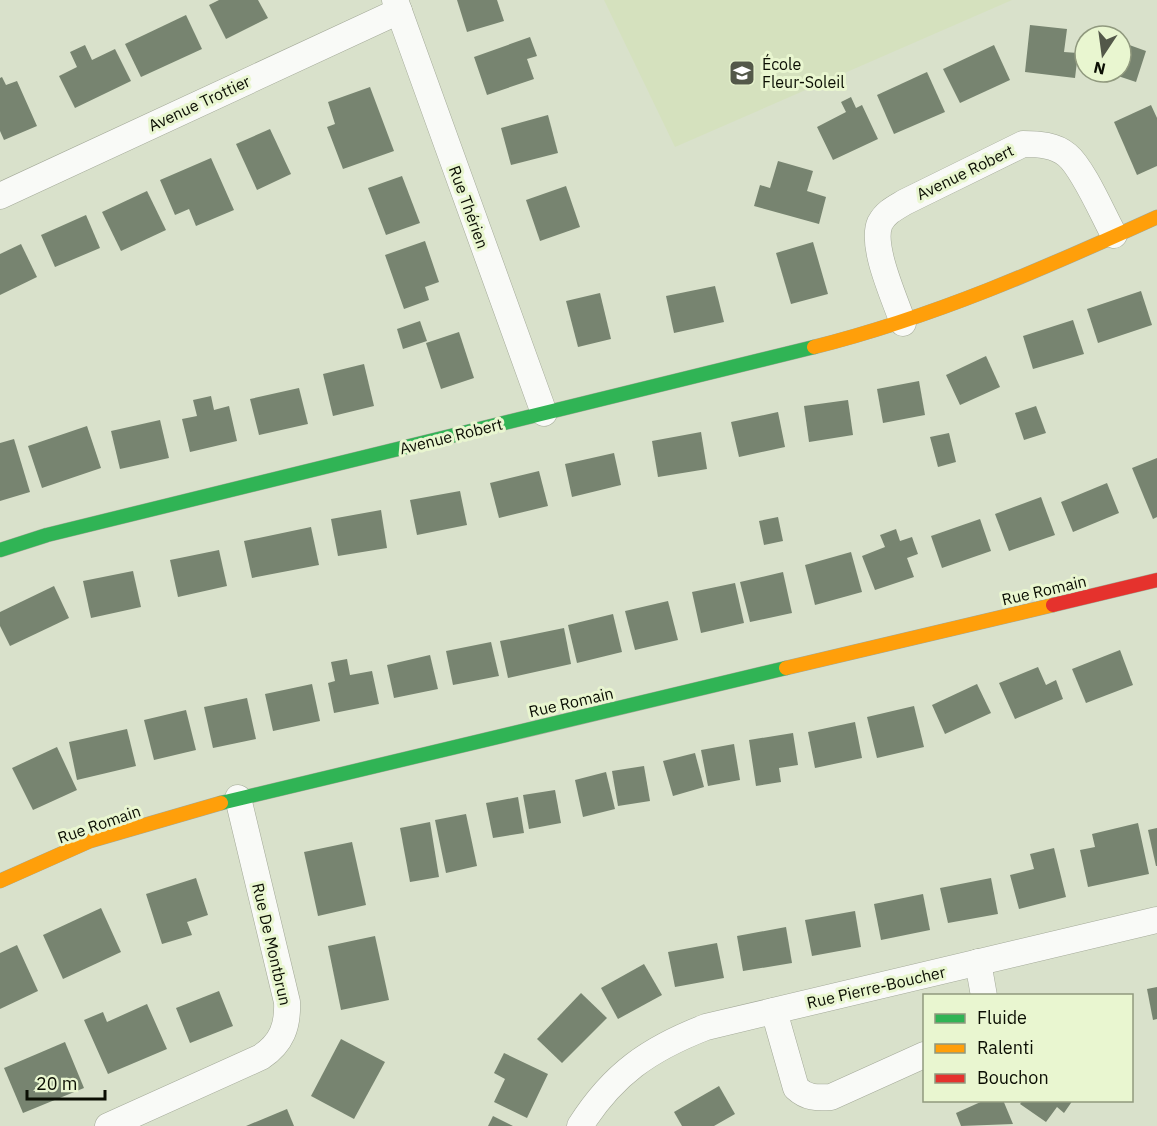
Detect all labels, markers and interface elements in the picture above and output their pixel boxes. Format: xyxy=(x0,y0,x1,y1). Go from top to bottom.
north arrow xyxy=(1073,24,1133,84)
place label: École Fleur-Soleil xyxy=(762,53,845,92)
school or university icon: École Fleur-Soleil xyxy=(727,58,757,88)
text: N xyxy=(1092,58,1108,80)
street label: Avenue Trottier xyxy=(145,71,253,135)
street label: Avenue Robert xyxy=(913,140,1017,204)
street label: Rue Thérien xyxy=(445,163,493,251)
street label: Avenue Robert xyxy=(397,414,505,458)
street label: Rue Romain xyxy=(1000,571,1088,609)
street label: Rue Romain xyxy=(527,683,615,721)
street label: Rue Romain xyxy=(55,800,143,848)
street label: Rue De Montbrun xyxy=(248,881,296,1007)
street label: Rue Pierre-Boucher xyxy=(805,961,947,1013)
legend xyxy=(923,994,1133,1102)
text: Fluide xyxy=(977,1006,1027,1029)
text: Ralenti xyxy=(977,1036,1034,1059)
scale bar xyxy=(27,1063,105,1101)
text: Bouchon xyxy=(977,1066,1049,1089)
text: 20 m xyxy=(36,1072,78,1095)

